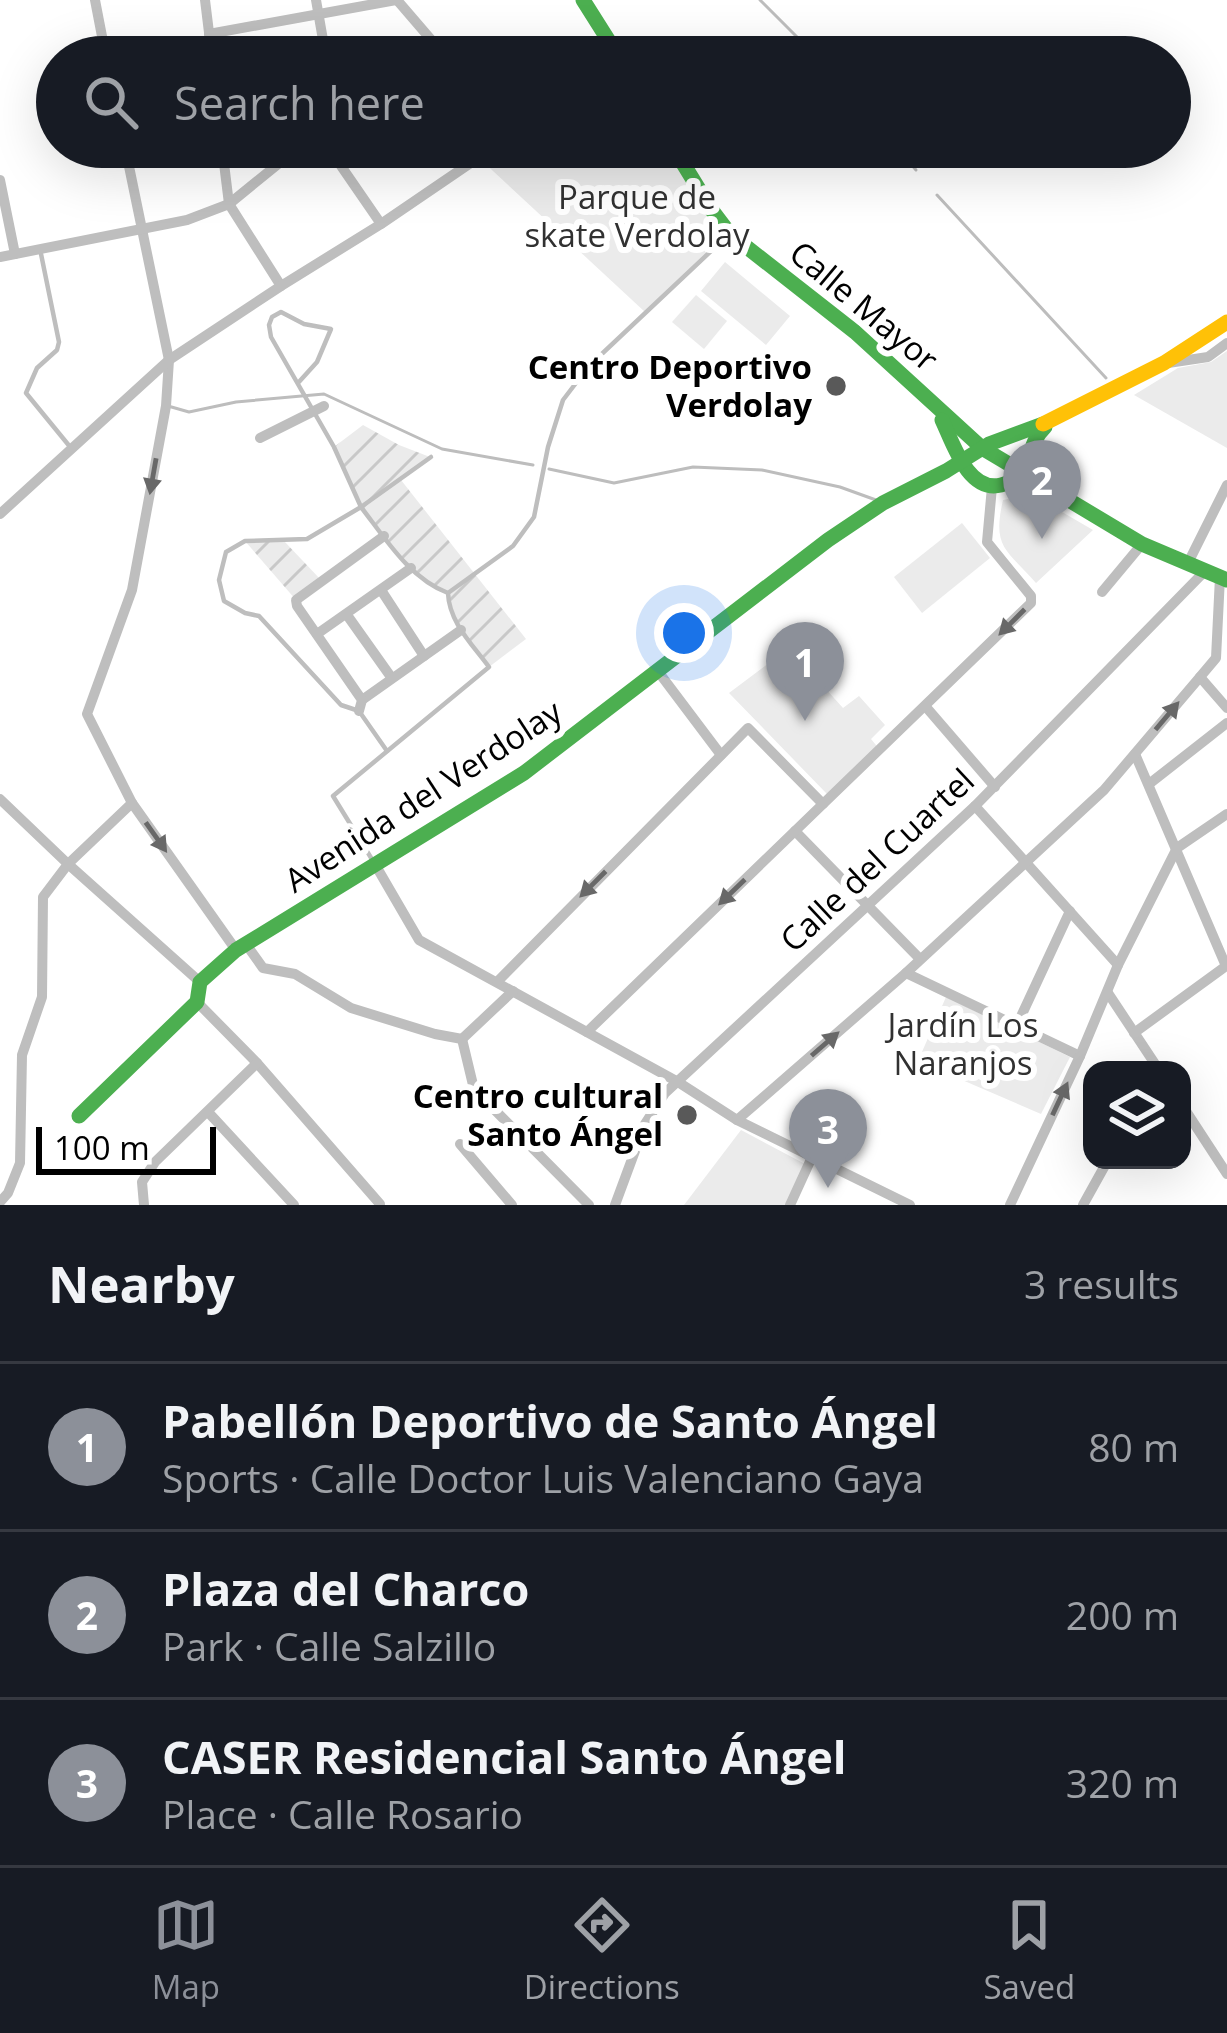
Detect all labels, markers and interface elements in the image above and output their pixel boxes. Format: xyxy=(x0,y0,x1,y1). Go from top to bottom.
search box xyxy=(36,36,1191,168)
icon: search xyxy=(78,69,144,135)
text: Search here xyxy=(174,72,425,133)
park label: Parque de skate Verdolay xyxy=(524,174,750,257)
street label: Calle Mayor xyxy=(781,230,948,381)
place label: Centro Deportivo Verdolay xyxy=(528,344,812,427)
marker: Centro Deportivo Verdolay xyxy=(823,373,849,399)
pin: 2 xyxy=(1003,440,1081,539)
one-way arrow xyxy=(144,457,162,495)
your location xyxy=(654,603,714,663)
one-way arrow xyxy=(998,607,1027,635)
pin: 1 xyxy=(766,622,844,721)
street label: Avenida del Verdolay xyxy=(275,689,570,902)
one-way arrow xyxy=(1153,701,1179,731)
street label: Calle del Cuartel xyxy=(770,758,983,961)
one-way arrow xyxy=(144,821,167,853)
one-way arrow xyxy=(580,869,608,898)
one-way arrow xyxy=(718,878,747,906)
park label: Jardín Los Naranjos xyxy=(885,1002,1038,1085)
one-way arrow xyxy=(810,1031,840,1057)
map controls xyxy=(1083,1061,1191,1169)
button: layers xyxy=(1083,1061,1191,1169)
place label: Centro cultural Santo Ángel xyxy=(413,1073,663,1156)
one-way arrow xyxy=(1050,1081,1070,1116)
pin: 3 xyxy=(789,1089,867,1188)
marker: Centro cultural Santo Ángel xyxy=(674,1102,700,1128)
scale bar xyxy=(36,1121,216,1174)
text: 100 m xyxy=(54,1125,150,1170)
text: Nearby xyxy=(48,1248,235,1318)
text: 3 results xyxy=(1024,1257,1179,1310)
text: Pabellón Deportivo de Santo Ángel xyxy=(162,1390,938,1451)
text: 1 xyxy=(76,1420,98,1473)
text: 80 m xyxy=(1088,1420,1179,1473)
text: Sports · Calle Doctor Luis Valenciano Gaya xyxy=(162,1451,924,1504)
text: Plaza del Charco xyxy=(162,1558,529,1619)
text: 2 xyxy=(76,1588,98,1641)
text: 200 m xyxy=(1066,1588,1179,1641)
text: Park · Calle Salzillo xyxy=(162,1619,496,1672)
text: CASER Residencial Santo Ángel xyxy=(162,1726,847,1787)
text: 3 xyxy=(76,1756,98,1809)
text: 320 m xyxy=(1066,1756,1179,1809)
text: Place · Calle Rosario xyxy=(162,1787,523,1840)
tab: Map xyxy=(152,1892,220,2009)
tab: Directions xyxy=(524,1892,680,2009)
tab: Saved xyxy=(983,1892,1075,2009)

